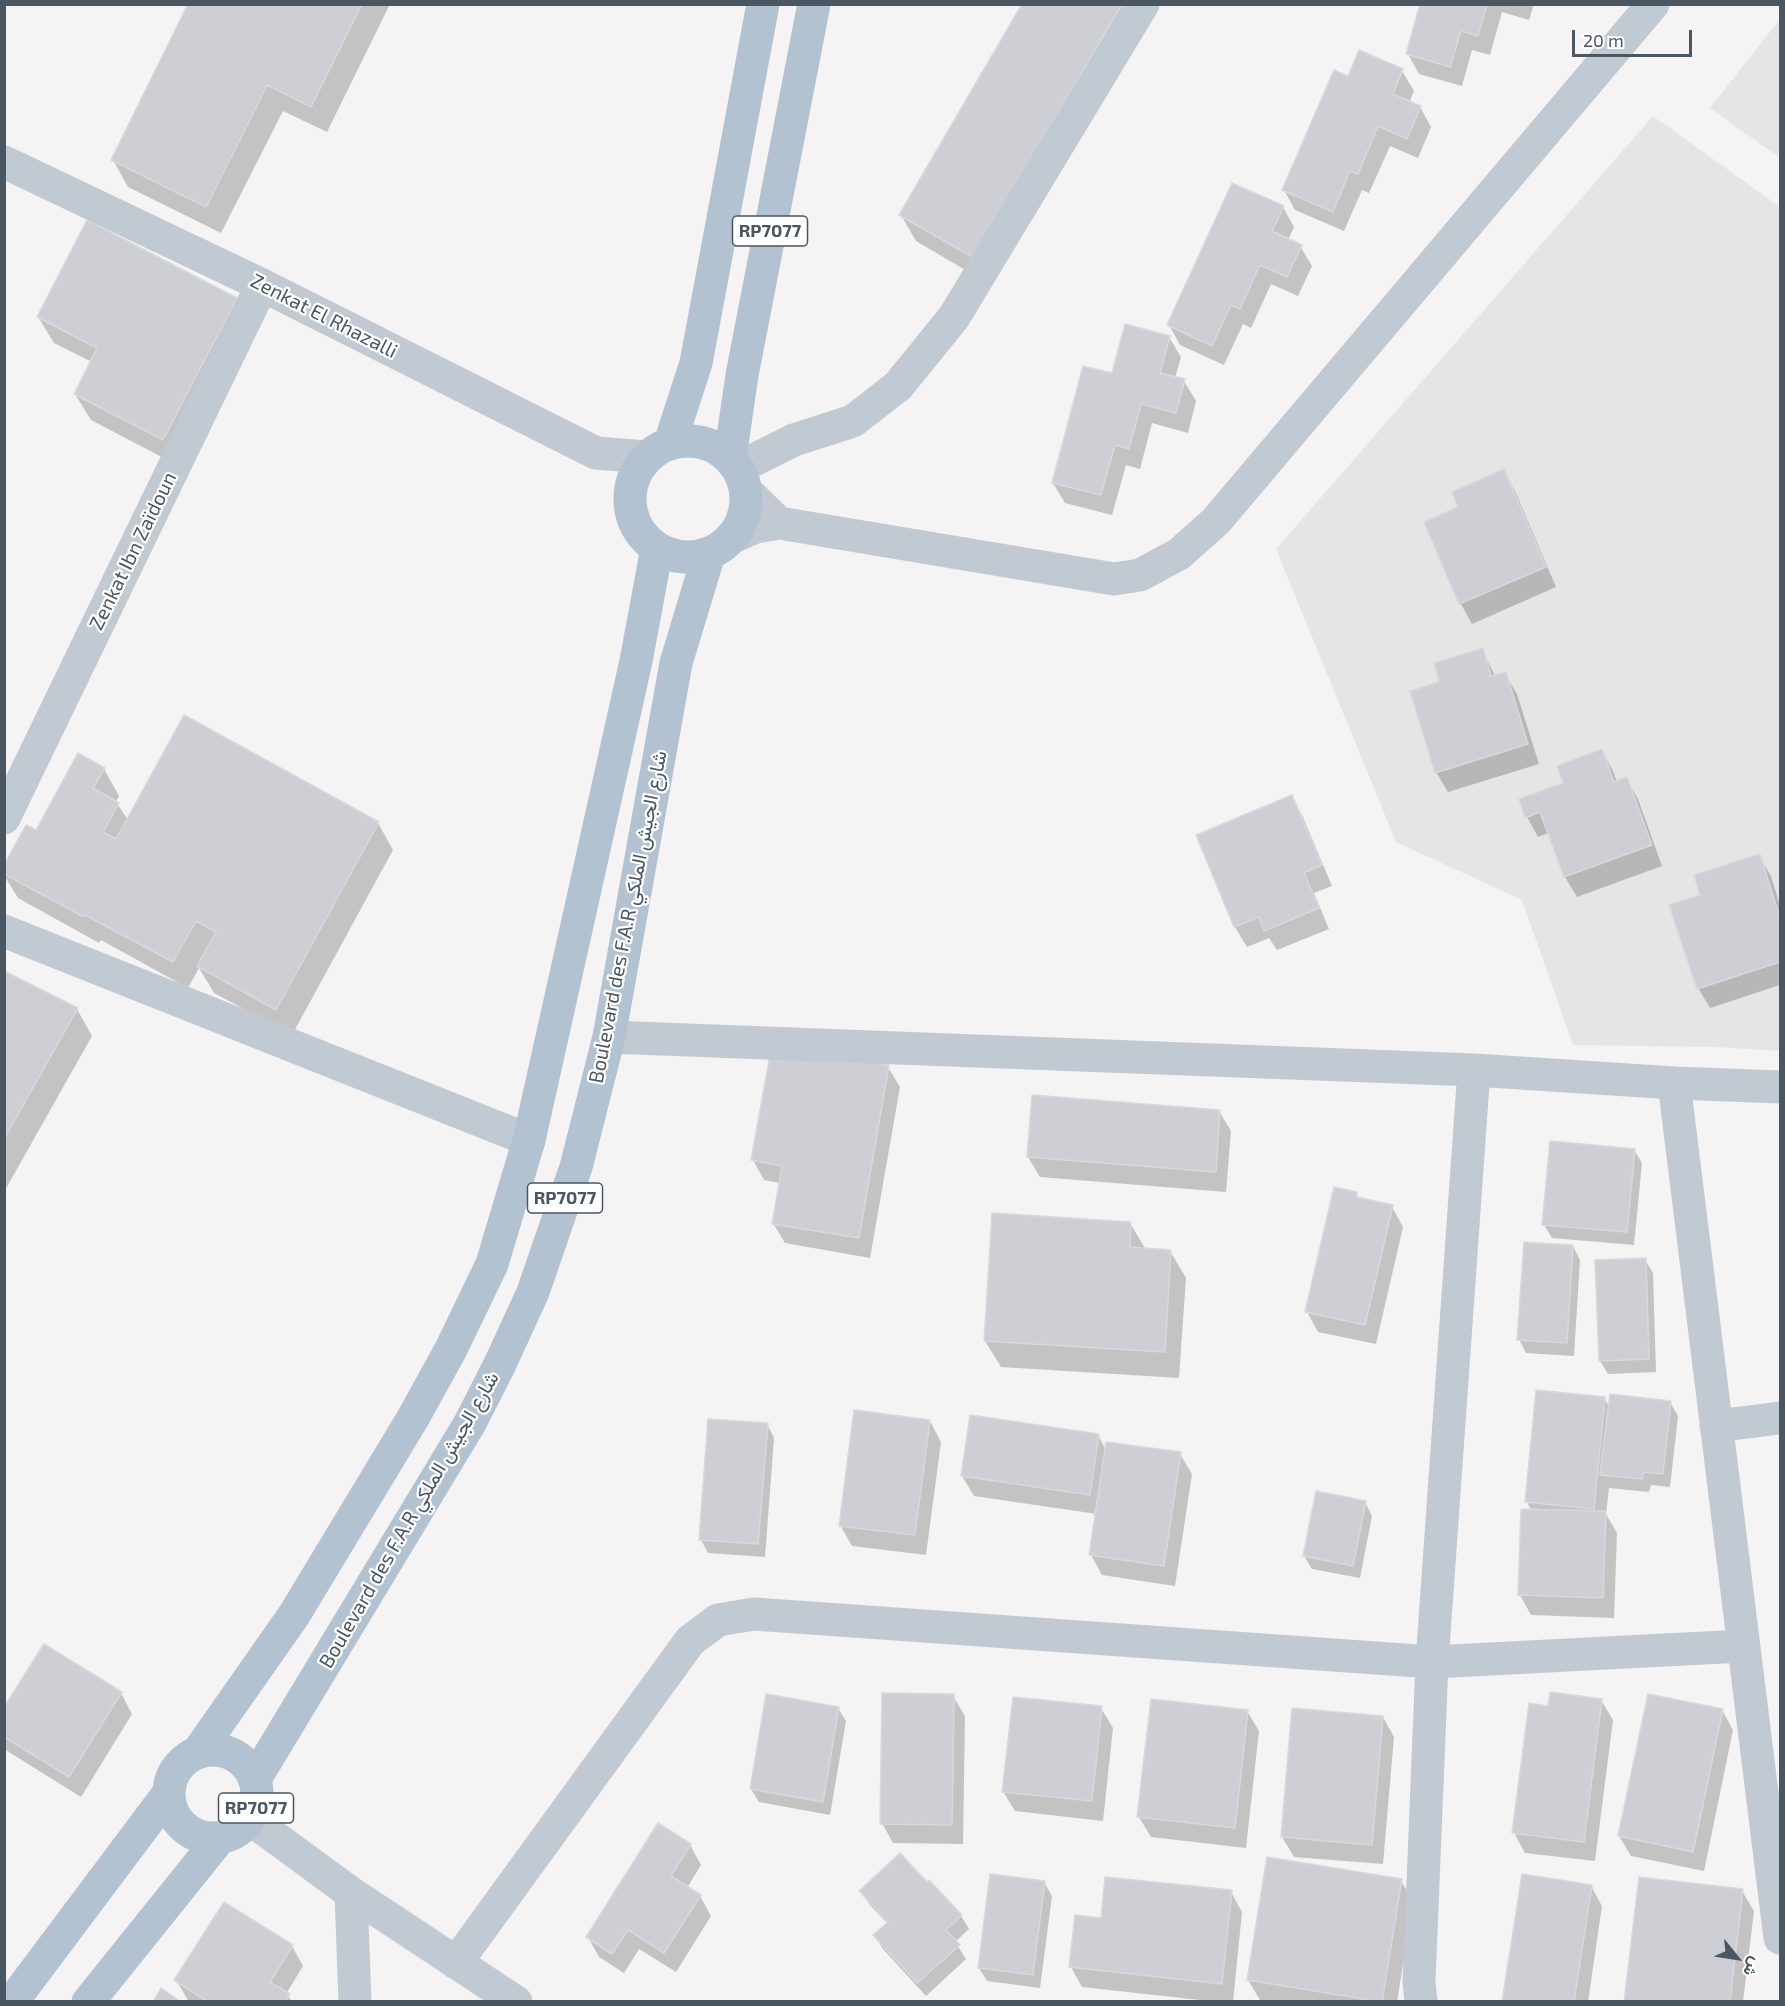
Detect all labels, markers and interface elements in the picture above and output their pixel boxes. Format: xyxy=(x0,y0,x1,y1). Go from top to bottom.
scale bar xyxy=(1575,18,1695,56)
text: 20 m xyxy=(1583,29,1624,51)
road number: RP7077 xyxy=(732,216,808,246)
street label: Zenkat El Rhazalli xyxy=(247,269,401,363)
street label: Zenkat Ibn Zaïdoun xyxy=(84,468,182,634)
street label: Boulevard des F.A.R شارع الجيش الملكي xyxy=(584,749,672,1085)
road number: RP7077 xyxy=(528,1183,602,1213)
street label: Boulevard des F.A.R شارع الجيش الملكي xyxy=(314,1368,504,1672)
road number: RP7077 xyxy=(218,1793,294,1823)
north arrow xyxy=(1707,1928,1767,1988)
text: ش xyxy=(1740,1954,1766,1980)

